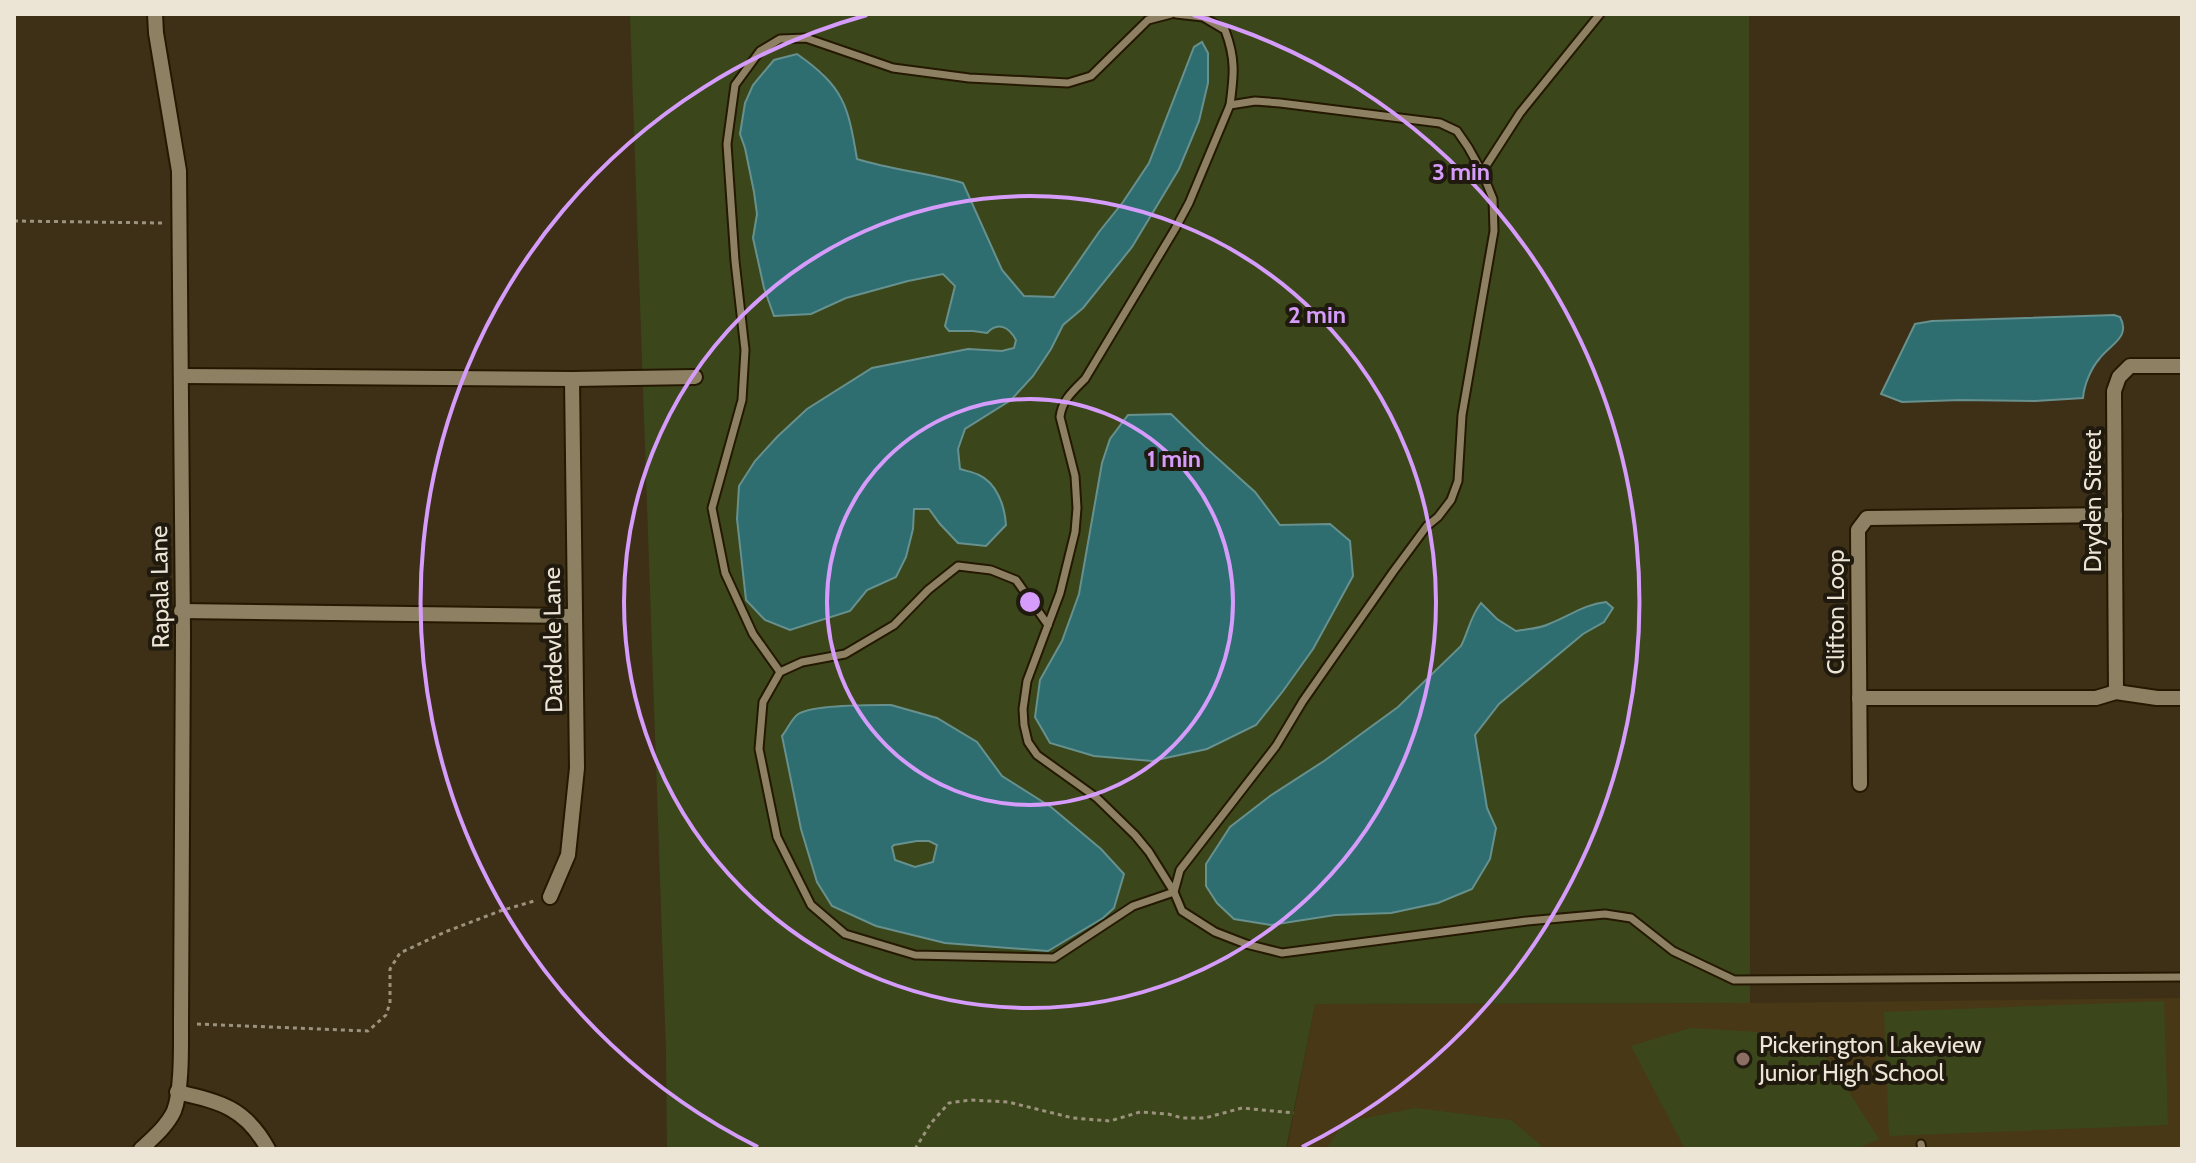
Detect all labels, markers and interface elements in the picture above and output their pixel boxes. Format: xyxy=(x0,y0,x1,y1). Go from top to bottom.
text: 3 min xyxy=(1432,157,1490,186)
text: 2 min xyxy=(1288,300,1346,329)
street label: Dryden Street xyxy=(2078,430,2107,572)
text: 1 min xyxy=(1147,444,1201,473)
street label: Rapala Lane xyxy=(144,525,175,649)
street label: Clifton Loop xyxy=(1821,549,1850,675)
street label: Dardevle Lane xyxy=(537,567,568,713)
centre of rings xyxy=(1016,588,1044,616)
place label: Pickerington Lakeview Junior High School xyxy=(1758,1030,1982,1087)
marker: Pickerington Lakeview Junior High School xyxy=(1734,1050,1752,1068)

